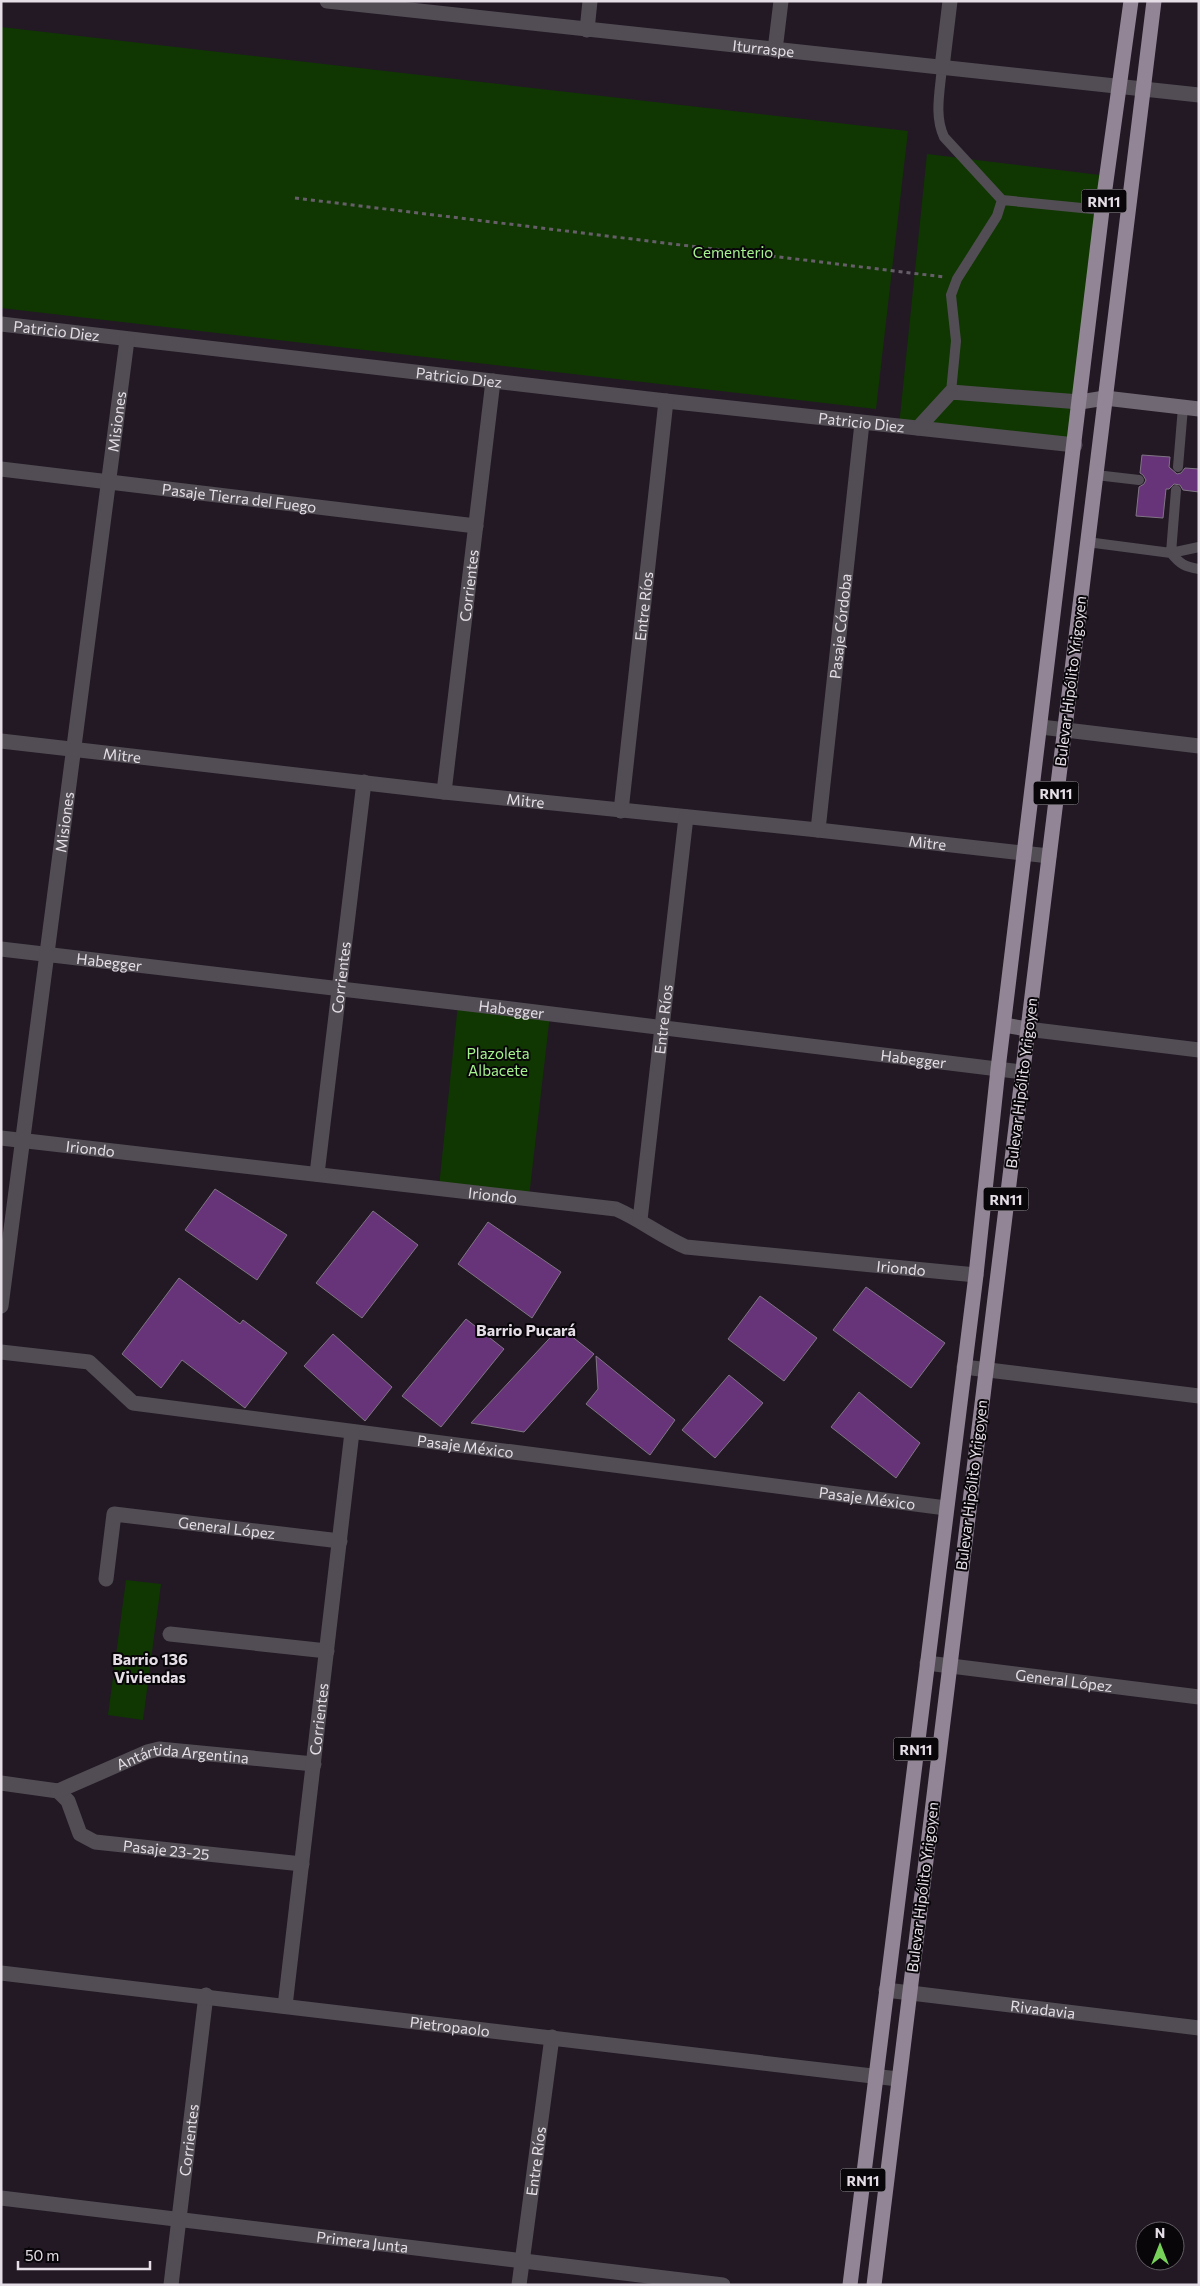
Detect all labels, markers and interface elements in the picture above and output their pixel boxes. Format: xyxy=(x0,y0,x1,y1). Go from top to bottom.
street label: Iturraspe xyxy=(732,36,795,60)
road number: RN11 xyxy=(1082,190,1126,212)
park label: Cementerio xyxy=(693,243,773,261)
street label: Patricio Diez xyxy=(13,317,101,344)
street label: Patricio Diez xyxy=(415,363,503,391)
street label: Misiones xyxy=(103,390,129,453)
street label: Patricio Diez xyxy=(817,408,906,436)
street label: Pasaje Tierra del Fuego xyxy=(161,479,318,516)
street label: Corrientes xyxy=(455,548,482,622)
street label: Entre Ríos xyxy=(631,570,656,642)
street label: Pasaje Córdoba xyxy=(825,573,855,680)
street label: Bulevar Hipólito Yrigoyen xyxy=(1051,595,1089,767)
street label: Mitre xyxy=(102,744,142,766)
road number: RN11 xyxy=(1034,781,1078,804)
street label: Mitre xyxy=(506,789,546,811)
street label: Misiones xyxy=(51,790,77,854)
street label: Mitre xyxy=(908,831,947,853)
street label: Corrientes xyxy=(327,940,354,1014)
street label: Habegger xyxy=(75,949,143,975)
street label: Entre Ríos xyxy=(650,983,676,1055)
street label: Habegger xyxy=(478,996,545,1022)
street label: Bulevar Hipólito Yrigoyen xyxy=(1002,997,1040,1169)
park label: Plazoleta Albacete xyxy=(466,1044,530,1079)
street label: Habegger xyxy=(880,1046,947,1072)
street label: Iriondo xyxy=(65,1137,116,1160)
street label: Iriondo xyxy=(467,1183,518,1207)
road number: RN11 xyxy=(984,1188,1028,1210)
street label: Iriondo xyxy=(876,1256,927,1279)
district label: Barrio Pucará xyxy=(476,1320,576,1339)
street label: Bulevar Hipólito Yrigoyen xyxy=(952,1399,990,1571)
street label: Pasaje México xyxy=(416,1431,515,1461)
street label: Pasaje México xyxy=(818,1483,917,1513)
street label: General López xyxy=(177,1513,276,1542)
district label: Barrio 136 Viviendas xyxy=(112,1649,188,1686)
street label: General López xyxy=(1014,1665,1114,1695)
street label: Corrientes xyxy=(305,1682,332,1756)
road number: RN11 xyxy=(894,1738,938,1760)
street label: Antártida Argentina xyxy=(113,1740,250,1773)
street label: Bulevar Hipólito Yrigoyen xyxy=(903,1801,941,1973)
street label: Pasaje 23-25 xyxy=(122,1836,210,1863)
street label: Rivadavia xyxy=(1009,1996,1076,2022)
street label: Pietropaolo xyxy=(409,2012,491,2040)
street label: Corrientes xyxy=(175,2103,202,2177)
street label: Entre Ríos xyxy=(522,2125,549,2197)
road number: RN11 xyxy=(840,2168,886,2192)
north arrow xyxy=(1135,2221,1185,2271)
text: N xyxy=(1155,2224,1165,2241)
street label: Primera Junta xyxy=(316,2227,409,2256)
scale bar xyxy=(18,2238,150,2270)
text: 50 m xyxy=(25,2246,59,2264)

